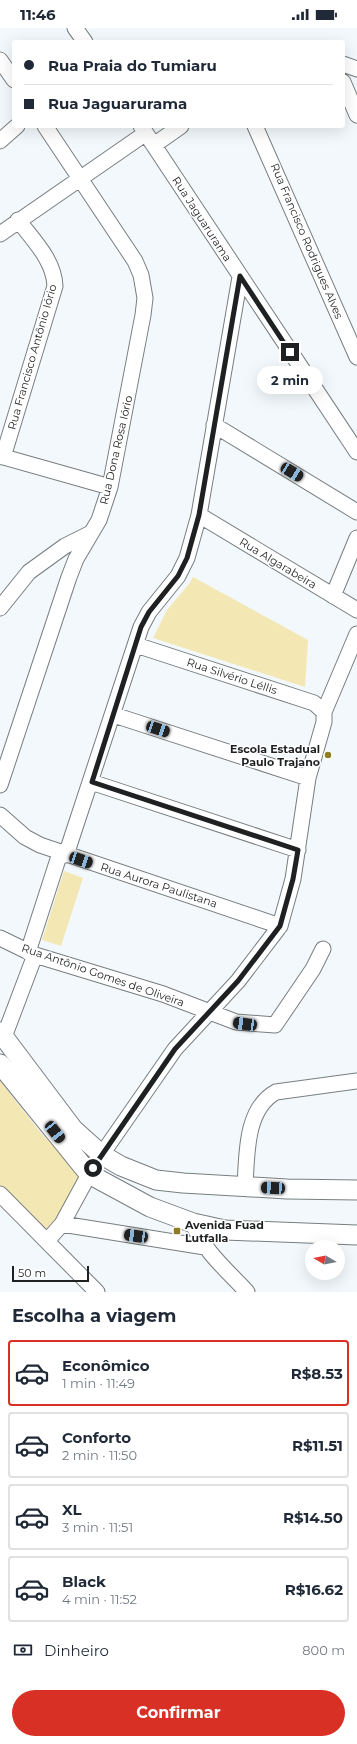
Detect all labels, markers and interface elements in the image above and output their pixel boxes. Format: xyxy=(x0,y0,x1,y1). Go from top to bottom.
text: 11:46 xyxy=(20,5,56,24)
text: Rua Praia do Tumiaru xyxy=(48,56,217,75)
text: Rua Jaguarurama xyxy=(48,94,187,113)
street label: Rua Francisco Rodrigues Alves xyxy=(268,161,346,322)
street label: Rua Jaguarurama xyxy=(169,174,235,264)
street label: Rua Francisco Antônio Iório xyxy=(4,282,60,431)
route end xyxy=(281,343,299,361)
callout: 2 min xyxy=(257,366,323,394)
text: 2 min xyxy=(271,372,309,388)
street label: Rua Dona Rosa Iório xyxy=(97,394,135,506)
car xyxy=(279,461,305,483)
street label: Rua Algarabeira xyxy=(237,534,319,592)
street label: Rua Silvério Léllis xyxy=(185,655,280,697)
car xyxy=(145,720,171,738)
place label: Escola Estadual Paulo Trajano xyxy=(230,742,320,769)
marker: Escola Estadual Paulo Trajano xyxy=(323,750,333,760)
car xyxy=(68,850,94,870)
street label: Rua Aurora Paulistana xyxy=(99,859,219,911)
street label: Rua Antônio Gomes de Oliveira xyxy=(20,940,186,1010)
car xyxy=(232,1016,258,1032)
car xyxy=(43,1119,67,1145)
route start xyxy=(84,1159,102,1177)
car xyxy=(261,1181,285,1195)
place label: Avenida Fuad Lutfalla xyxy=(184,1218,264,1245)
marker: Avenida Fuad Lutfalla xyxy=(172,1226,182,1236)
car xyxy=(123,1228,149,1244)
north arrow xyxy=(305,1240,345,1280)
map controls xyxy=(305,1240,345,1280)
scale bar xyxy=(12,1264,89,1283)
text: 50 m xyxy=(18,1266,46,1280)
text: Escolha a viagem xyxy=(12,1305,176,1327)
icon: car xyxy=(14,1355,50,1391)
text: Econômico xyxy=(62,1356,150,1375)
text: R$8.53 xyxy=(291,1364,343,1383)
text: 1 min · 11:49 xyxy=(62,1375,135,1391)
icon: car xyxy=(14,1427,50,1463)
text: Conforto xyxy=(62,1428,131,1447)
text: R$11.51 xyxy=(292,1436,343,1455)
text: 2 min · 11:50 xyxy=(62,1447,137,1463)
icon: car xyxy=(14,1499,50,1535)
text: XL xyxy=(62,1500,81,1519)
text: R$14.50 xyxy=(283,1508,343,1527)
text: 3 min · 11:51 xyxy=(62,1519,133,1535)
icon: car xyxy=(14,1571,50,1607)
text: Black xyxy=(62,1572,106,1591)
text: R$16.62 xyxy=(285,1580,343,1599)
text: 4 min · 11:52 xyxy=(62,1591,137,1607)
icon: cash xyxy=(12,1639,34,1661)
text: Dinheiro xyxy=(44,1641,109,1660)
text: 800 m xyxy=(302,1642,345,1658)
button: Confirmar xyxy=(12,1690,345,1736)

